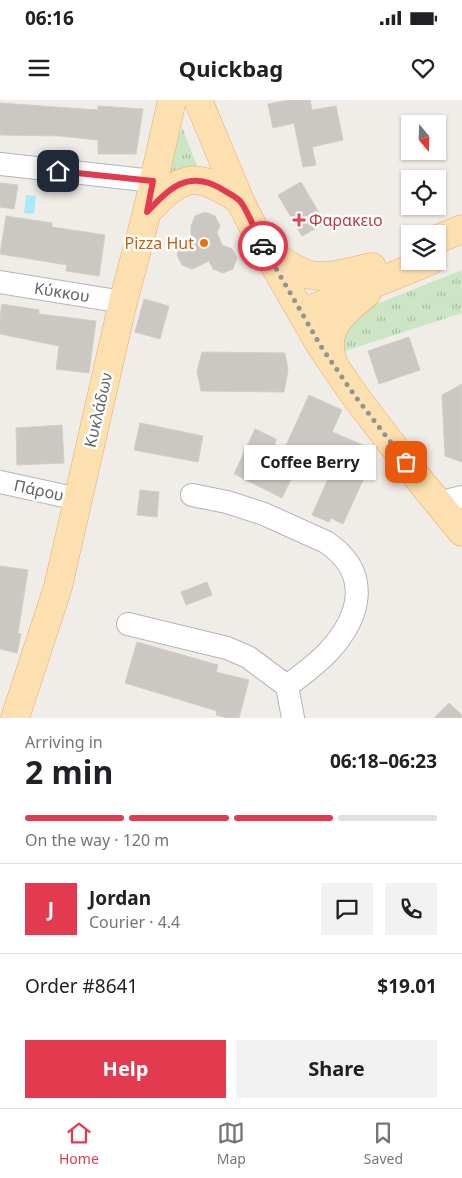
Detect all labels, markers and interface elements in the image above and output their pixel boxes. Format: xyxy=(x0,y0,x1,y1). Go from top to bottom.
text: 06:16 xyxy=(25,5,74,31)
text: Quickbag xyxy=(179,53,283,83)
icon: menu xyxy=(25,54,53,82)
icon: heart xyxy=(409,54,437,82)
north arrow xyxy=(401,115,446,160)
map controls xyxy=(401,115,446,270)
pin xyxy=(37,150,79,192)
icon: home xyxy=(44,157,72,185)
button: locate xyxy=(401,170,446,215)
place label: Φαρακειο xyxy=(309,209,383,231)
marker: Φαρακειο xyxy=(293,214,305,226)
courier xyxy=(238,221,288,271)
button: layers xyxy=(401,225,446,270)
place label: Pizza Hut xyxy=(124,232,194,254)
icon: car xyxy=(249,232,277,260)
marker: Pizza Hut xyxy=(198,237,210,249)
street label: Κύκκου xyxy=(33,277,91,307)
street label: Κυκλάδων xyxy=(79,370,117,450)
pin xyxy=(385,441,427,483)
callout: Coffee Berry xyxy=(244,444,376,480)
icon: bag xyxy=(392,448,420,476)
text: Coffee Berry xyxy=(260,451,360,473)
street label: Πάρου xyxy=(12,474,66,506)
text: Arriving in xyxy=(25,731,103,753)
text: 06:18–06:23 xyxy=(330,748,437,774)
text: 2 min xyxy=(25,750,113,793)
text: On the way · 120 m xyxy=(25,829,169,851)
button: chat xyxy=(321,883,373,935)
button: phone xyxy=(385,883,437,935)
text: Jordan xyxy=(89,885,151,911)
text: J xyxy=(48,896,54,922)
text: Courier · 4.4 xyxy=(89,911,180,933)
text: Order #8641 xyxy=(25,973,138,999)
text: $19.01 xyxy=(377,973,437,999)
button: Help xyxy=(25,1040,226,1098)
button: Share xyxy=(236,1040,437,1098)
tab: Home xyxy=(59,1119,99,1168)
tab: Map xyxy=(217,1119,246,1168)
tab: Saved xyxy=(364,1119,403,1168)

